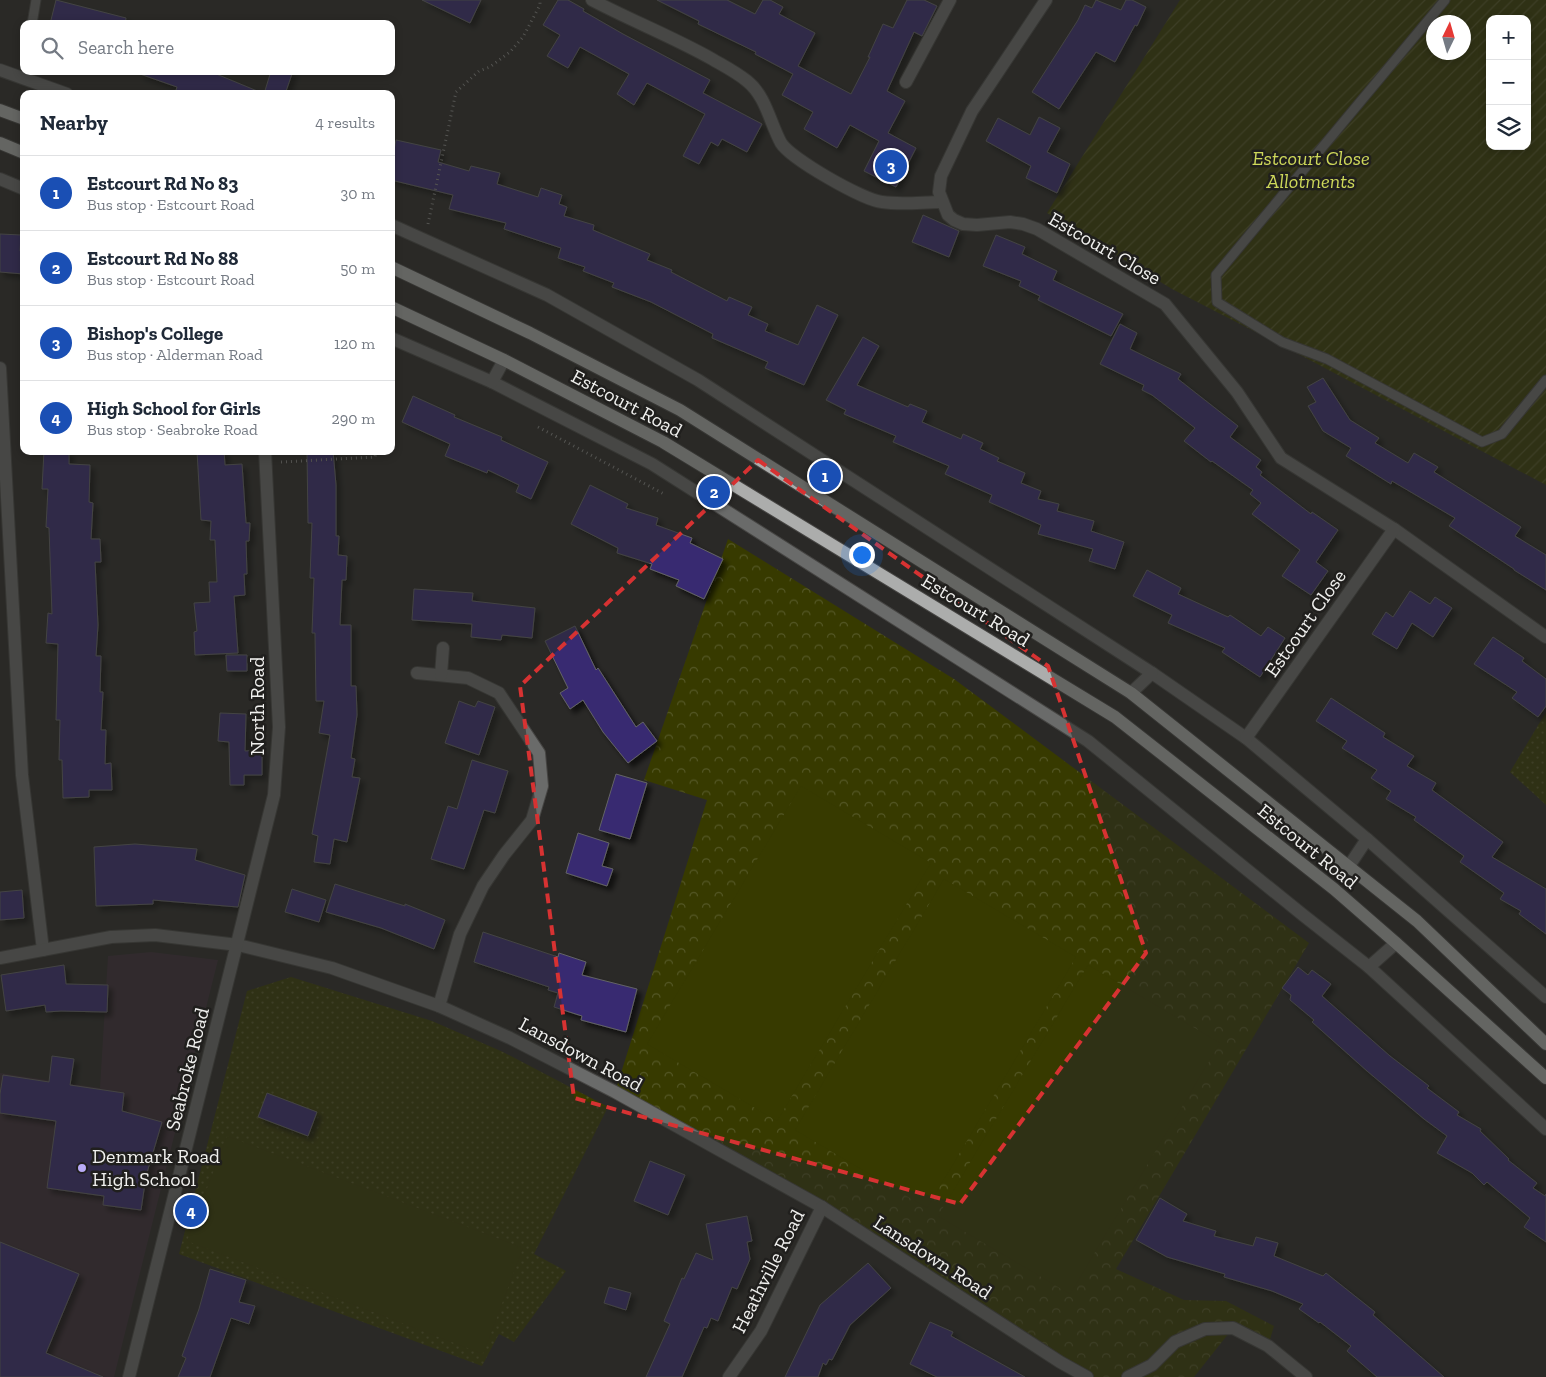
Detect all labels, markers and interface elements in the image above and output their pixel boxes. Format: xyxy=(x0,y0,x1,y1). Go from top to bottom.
north arrow xyxy=(1426,15,1471,60)
map controls xyxy=(1486,15,1531,150)
button: + xyxy=(1486,15,1531,60)
search box xyxy=(20,20,395,75)
icon: search xyxy=(38,34,66,62)
text: Search here xyxy=(78,36,174,59)
button: − xyxy=(1486,60,1531,105)
button: layers xyxy=(1486,105,1531,150)
text: Nearby xyxy=(40,110,108,135)
text: 4 results xyxy=(315,113,375,132)
park label: Estcourt Close Allotments xyxy=(1252,146,1370,193)
pin: 3 xyxy=(875,147,907,185)
text: Estcourt Rd No 83 xyxy=(87,172,238,195)
text: 1 xyxy=(53,184,59,203)
text: 30 m xyxy=(341,184,375,203)
text: Bus stop · Estcourt Road xyxy=(87,195,255,214)
street label: Estcourt Close xyxy=(1045,206,1165,290)
text: Estcourt Rd No 88 xyxy=(87,247,238,270)
text: 2 xyxy=(52,259,60,278)
text: 50 m xyxy=(340,259,375,278)
text: Bus stop · Estcourt Road xyxy=(87,270,255,289)
text: Bishop's College xyxy=(87,322,223,345)
text: 3 xyxy=(52,334,60,353)
text: 120 m xyxy=(334,334,375,353)
text: Bus stop · Alderman Road xyxy=(87,345,263,364)
street label: Estcourt Road xyxy=(567,364,687,442)
text: High School for Girls xyxy=(87,397,261,420)
text: 4 xyxy=(51,409,61,428)
text: 290 m xyxy=(332,409,375,428)
text: Bus stop · Seabroke Road xyxy=(87,420,258,439)
pin: 1 xyxy=(809,457,841,495)
pin: 2 xyxy=(698,473,730,511)
your location xyxy=(849,542,875,568)
street label: Estcourt Close xyxy=(1259,565,1351,681)
street label: Estcourt Road xyxy=(918,568,1034,652)
street label: North Road xyxy=(245,657,269,755)
street label: Estcourt Road xyxy=(1253,798,1363,894)
street label: Seabroke Road xyxy=(160,1005,214,1133)
street label: Lansdown Road xyxy=(515,1011,647,1097)
place label: Denmark Road High School xyxy=(92,1144,220,1191)
marker: Denmark Road High School xyxy=(76,1162,88,1174)
pin: 4 xyxy=(175,1192,207,1230)
street label: Heathville Road xyxy=(727,1205,809,1337)
street label: Lansdown Road xyxy=(869,1210,997,1304)

